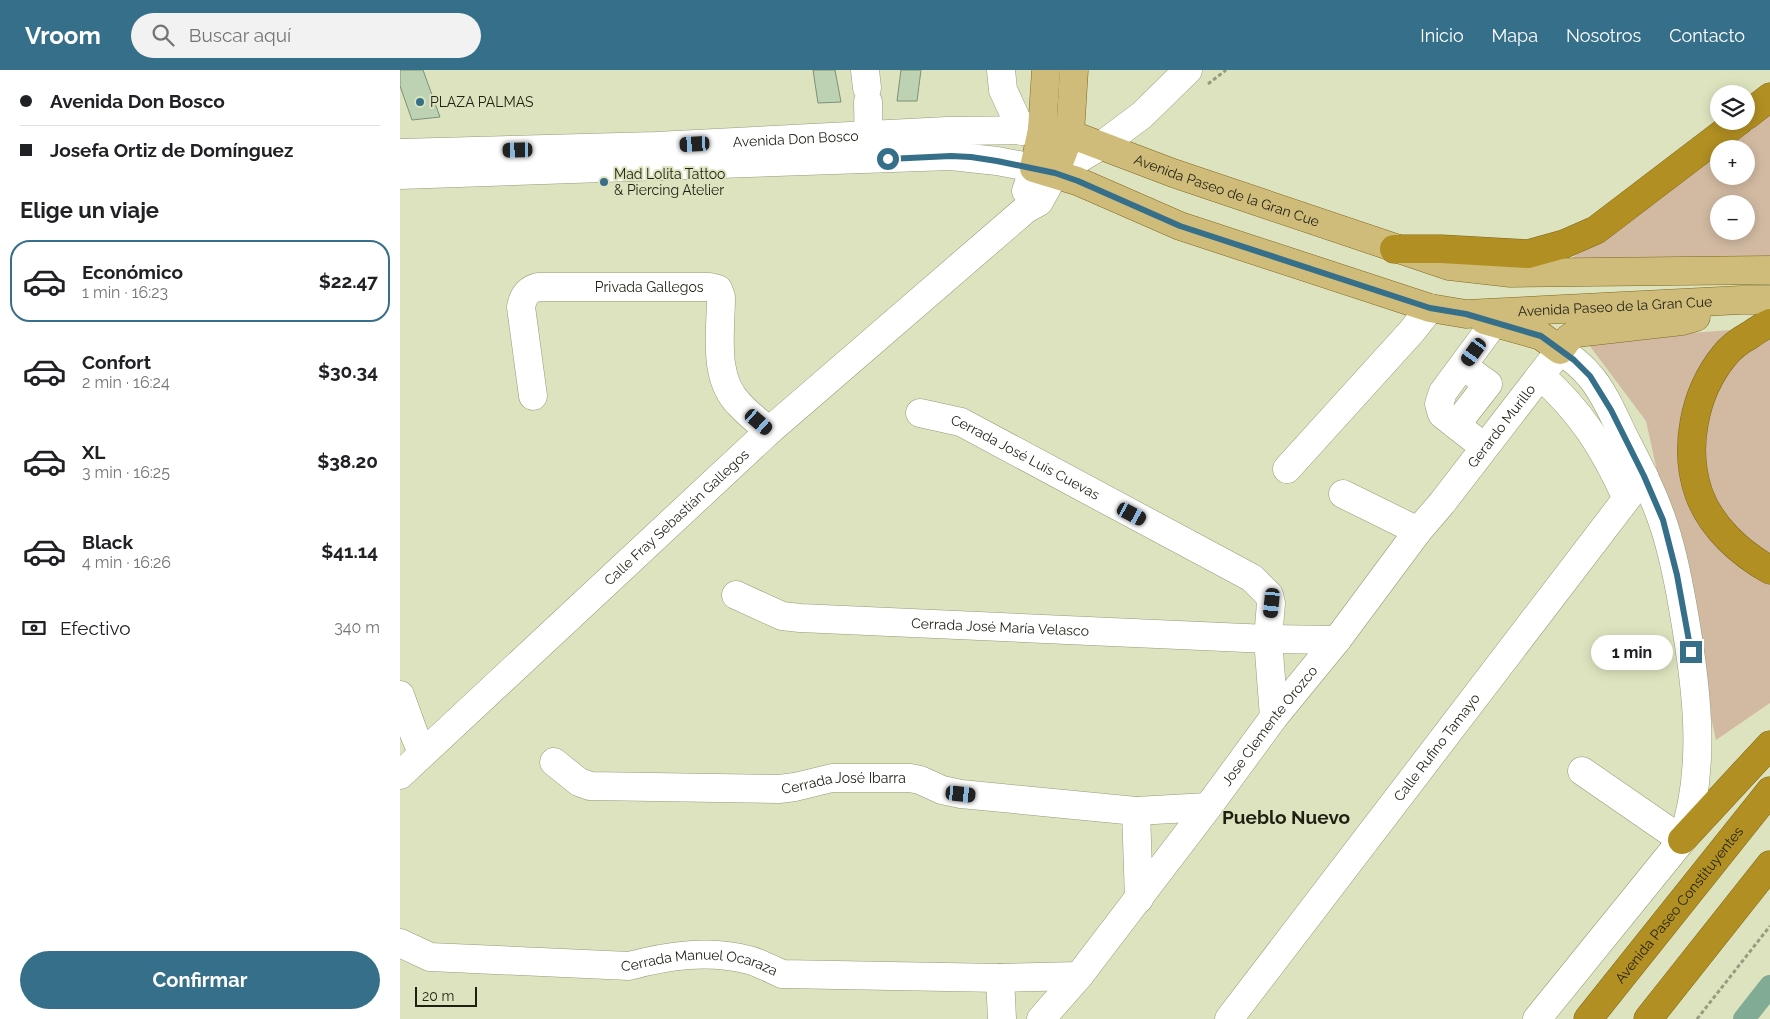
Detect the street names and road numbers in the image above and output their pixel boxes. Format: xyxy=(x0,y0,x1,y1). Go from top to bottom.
street label: Avenida Don Bosco xyxy=(732,128,859,150)
street label: Avenida Paseo de la Gran Cue xyxy=(1132,151,1321,230)
street label: Privada Gallegos xyxy=(595,279,704,295)
street label: Avenida Paseo de la Gran Cue xyxy=(1517,293,1713,319)
street label: Gerardo Murillo xyxy=(1464,381,1538,471)
street label: Cerrada José Luis Cuevas xyxy=(950,412,1102,503)
street label: Calle Fray Sebastián Gallegos xyxy=(601,446,752,588)
street label: Cerrada José María Velasco xyxy=(911,615,1089,639)
street label: Jose Clemente Orozco xyxy=(1218,663,1321,789)
street label: Calle Rufino Tamayo xyxy=(1390,690,1483,804)
street label: Cerrada José Ibarra xyxy=(780,770,906,797)
street label: Avenida Paseo Constituyentes xyxy=(1612,823,1747,986)
street label: Cerrada Manuel Ocaraza xyxy=(621,947,780,979)

